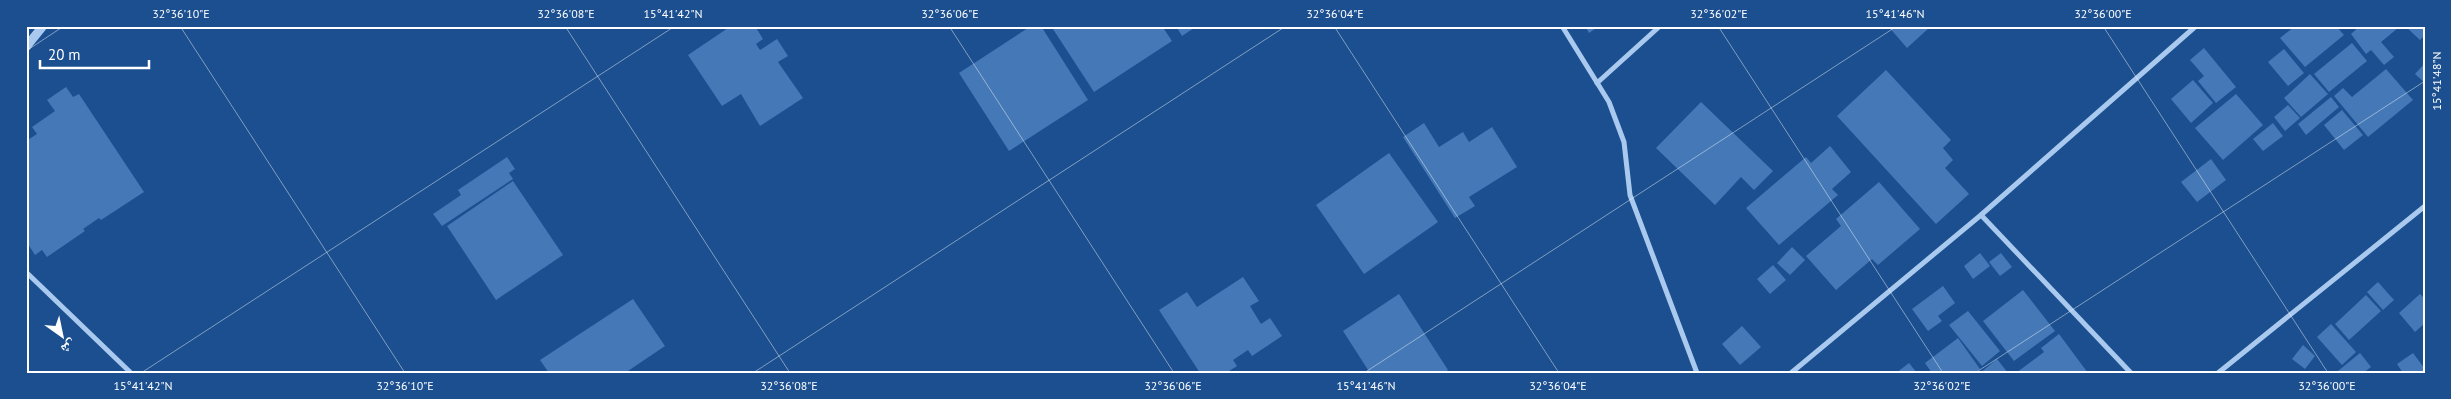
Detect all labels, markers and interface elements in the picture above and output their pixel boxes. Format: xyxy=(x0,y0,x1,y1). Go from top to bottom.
text: 32°36'10"E xyxy=(152,6,210,21)
text: 32°36'08"E xyxy=(537,6,595,21)
text: 15°41'42"N xyxy=(643,6,703,21)
text: 32°36'06"E xyxy=(921,6,979,21)
text: 32°36'04"E xyxy=(1306,6,1364,21)
text: 32°36'02"E xyxy=(1690,6,1748,21)
text: 15°41'46"N xyxy=(1865,6,1925,21)
text: 32°36'00"E xyxy=(2074,6,2132,21)
scale bar xyxy=(40,38,149,70)
text: 20 m xyxy=(48,45,81,64)
text: 15°41'48"N xyxy=(2429,51,2444,111)
north arrow xyxy=(38,312,88,362)
text: ش xyxy=(58,335,80,359)
text: 15°41'42"N xyxy=(113,378,173,393)
text: 32°36'10"E xyxy=(376,378,434,393)
text: 32°36'08"E xyxy=(760,378,818,393)
text: 32°36'06"E xyxy=(1144,378,1202,393)
text: 15°41'46"N xyxy=(1336,378,1396,393)
text: 32°36'04"E xyxy=(1529,378,1587,393)
text: 32°36'02"E xyxy=(1913,378,1971,393)
text: 32°36'00"E xyxy=(2298,378,2356,393)

